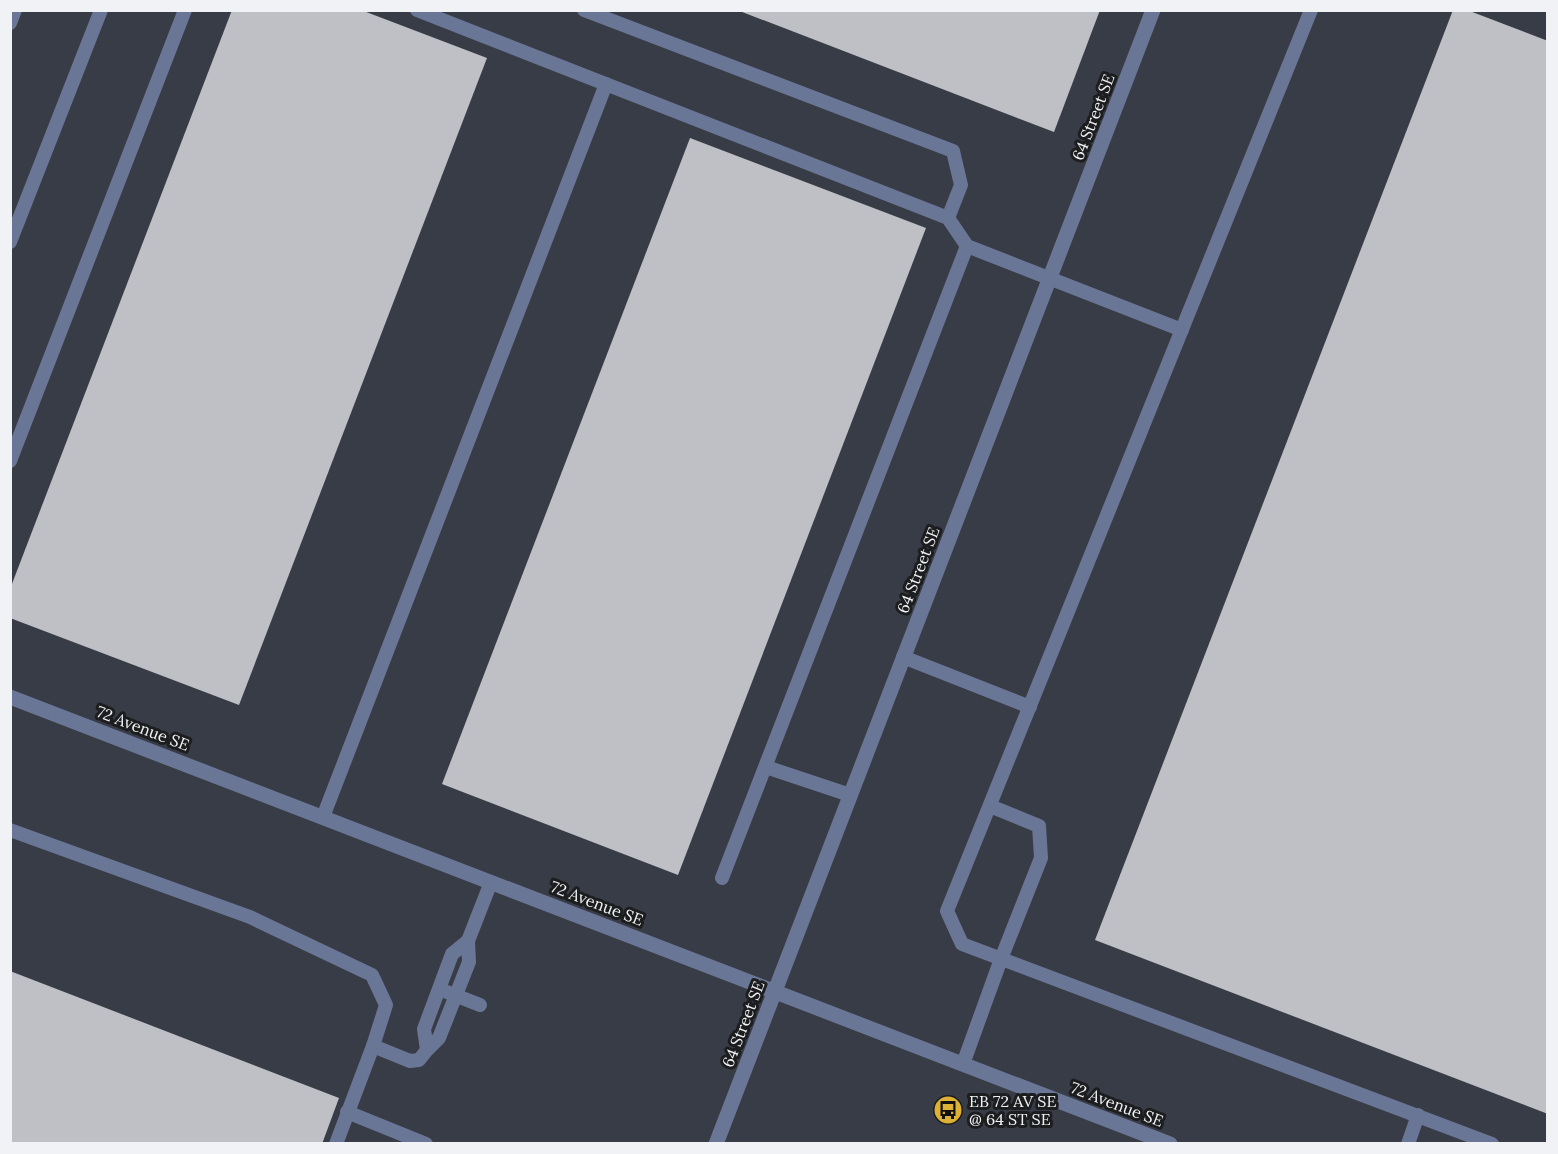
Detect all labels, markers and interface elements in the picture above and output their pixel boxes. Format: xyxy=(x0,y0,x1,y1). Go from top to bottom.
street label: 64 Street SE xyxy=(1067,71,1119,163)
street label: 64 Street SE xyxy=(892,524,944,616)
street label: 72 Avenue SE xyxy=(94,701,192,755)
street label: 72 Avenue SE xyxy=(548,876,646,930)
street label: 64 Street SE xyxy=(717,978,769,1070)
street label: 72 Avenue SE xyxy=(1068,1077,1166,1131)
place label: EB 72 AV SE @ 64 ST SE xyxy=(969,1091,1056,1129)
bus stop icon: EB 72 AV SE @ 64 ST SE xyxy=(932,1094,964,1126)

